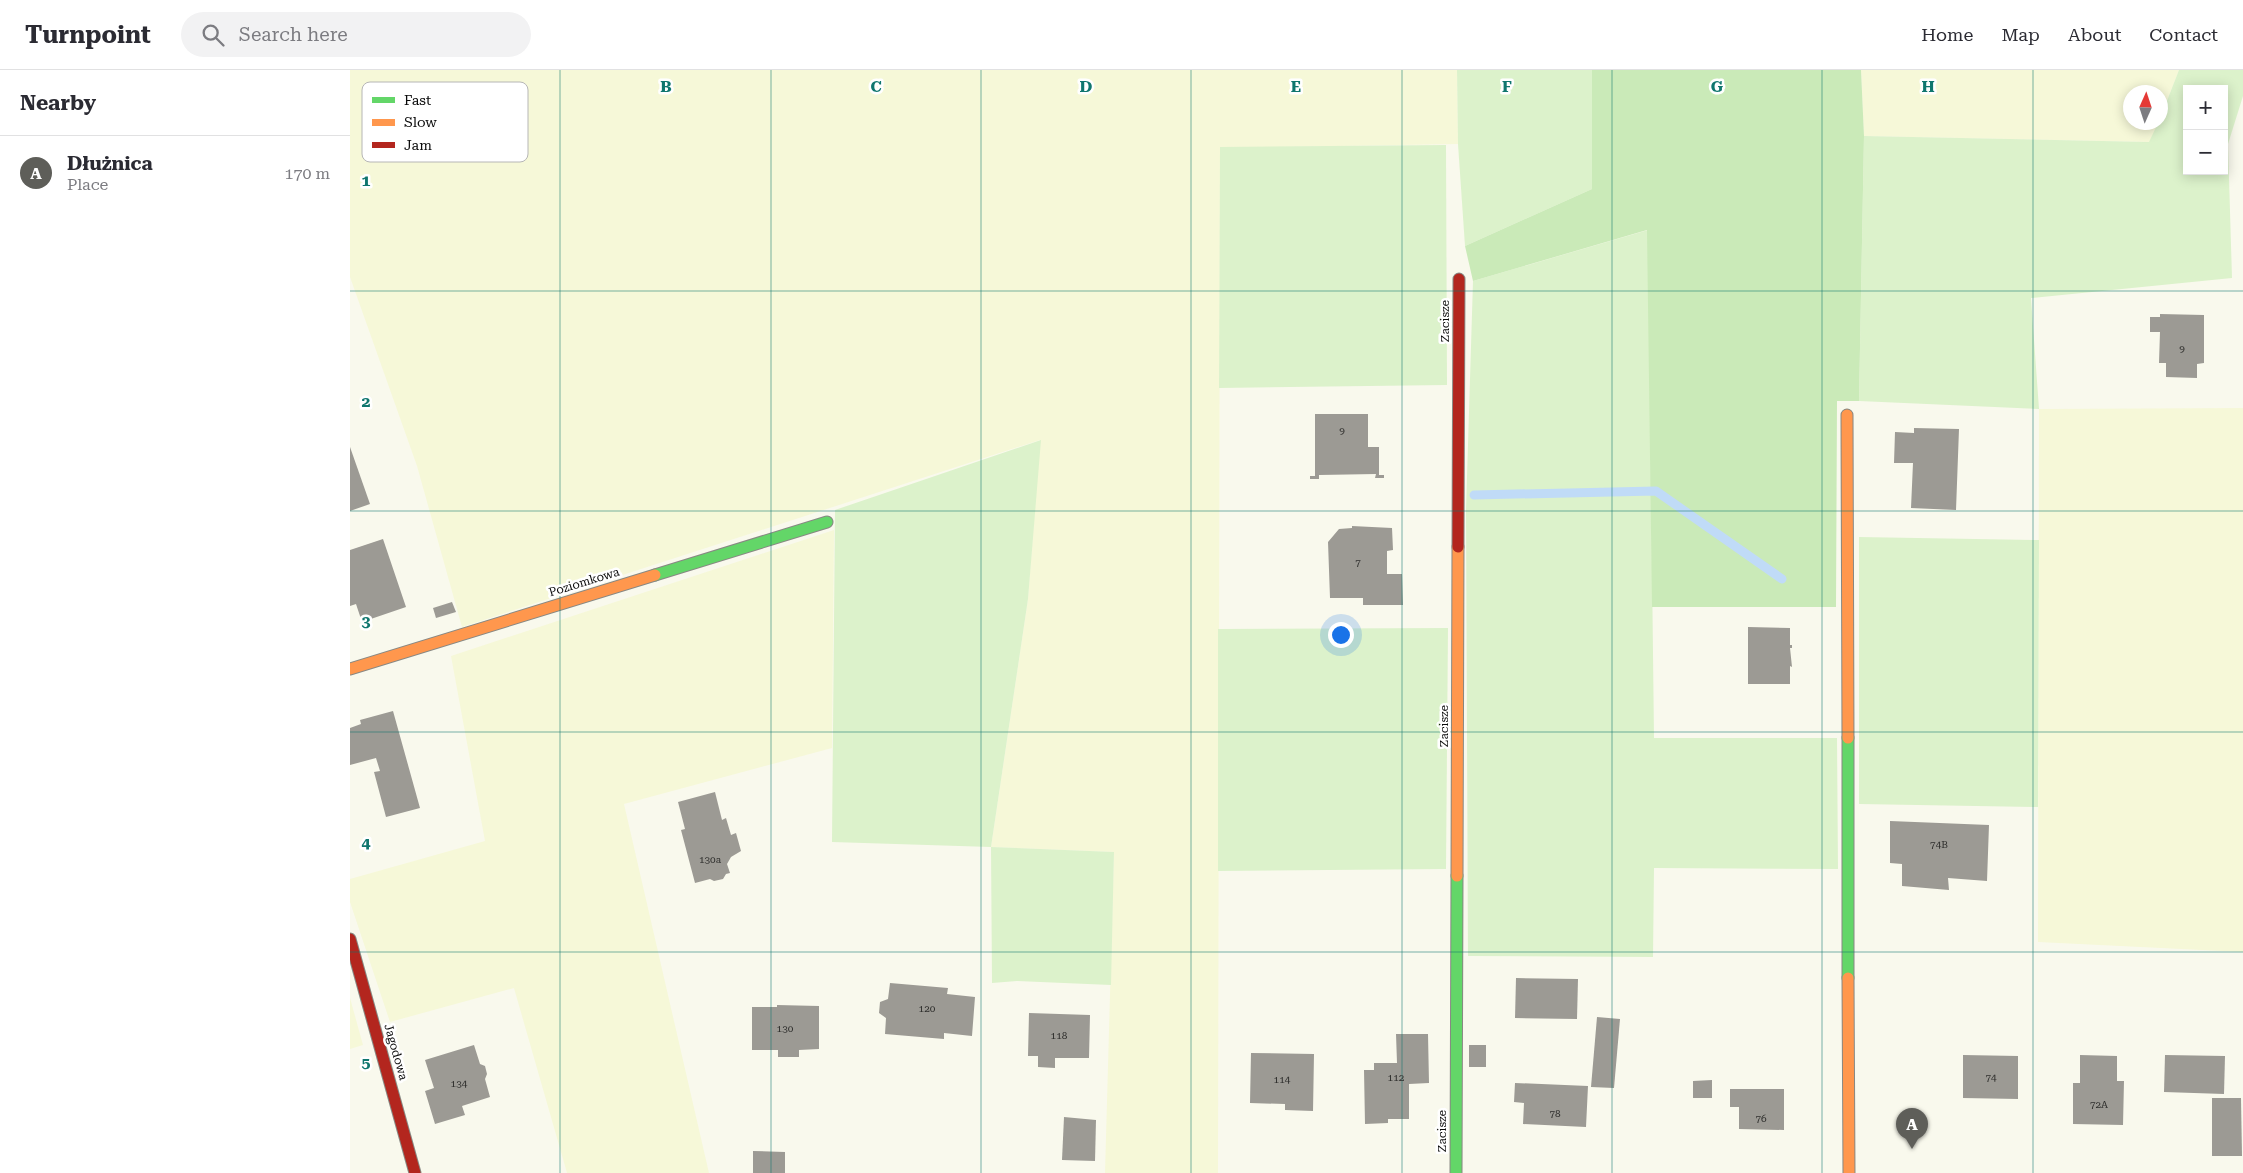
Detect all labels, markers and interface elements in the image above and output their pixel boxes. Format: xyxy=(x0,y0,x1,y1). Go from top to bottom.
search box xyxy=(181,12,531,57)
text: Turnpoint xyxy=(25,21,151,49)
icon: search xyxy=(199,21,227,49)
text: Search here xyxy=(239,23,348,46)
text: Home xyxy=(1921,24,1973,45)
text: Map xyxy=(2001,24,2040,45)
text: About xyxy=(2068,24,2121,45)
text: Contact xyxy=(2149,24,2218,45)
text: B xyxy=(660,77,672,96)
text: C xyxy=(870,77,882,96)
text: D xyxy=(1080,77,1093,96)
text: E xyxy=(1291,77,1301,96)
text: F xyxy=(1502,77,1512,96)
text: G xyxy=(1711,77,1724,96)
text: H xyxy=(1921,77,1935,96)
legend xyxy=(362,82,528,162)
north arrow xyxy=(2123,85,2168,130)
map controls xyxy=(2183,85,2228,175)
button: + xyxy=(2183,85,2228,130)
text: Nearby xyxy=(20,91,96,115)
text: Fast xyxy=(404,92,431,108)
text: Slow xyxy=(404,114,437,130)
button: − xyxy=(2183,130,2228,175)
text: Jam xyxy=(404,137,432,153)
text: Dłużnica xyxy=(67,152,153,175)
text: A xyxy=(30,164,42,183)
text: 170 m xyxy=(284,164,330,183)
text: 1 xyxy=(362,171,371,190)
text: Place xyxy=(67,175,108,194)
street label: Zacisze xyxy=(1438,299,1452,342)
house number: 9 xyxy=(2179,343,2185,354)
text: 2 xyxy=(362,392,371,411)
house number: 9 xyxy=(1339,425,1345,436)
house number: 7 xyxy=(1355,557,1361,568)
street label: Poziomkowa xyxy=(547,564,621,599)
text: 3 xyxy=(362,612,371,631)
your location xyxy=(1328,622,1354,648)
street label: Zacisze xyxy=(1437,704,1451,747)
text: 4 xyxy=(362,833,371,852)
house number: 74B xyxy=(1930,839,1948,850)
house number: 130a xyxy=(699,854,722,865)
house number: 120 xyxy=(919,1003,936,1014)
street label: Jagodowa xyxy=(381,1022,411,1082)
house number: 130 xyxy=(777,1023,794,1034)
house number: 118 xyxy=(1051,1030,1068,1041)
text: 5 xyxy=(362,1053,371,1072)
house number: 112 xyxy=(1388,1072,1405,1083)
house number: 74 xyxy=(1985,1072,1997,1083)
house number: 114 xyxy=(1274,1074,1291,1085)
house number: 134 xyxy=(451,1078,468,1089)
house number: 72A xyxy=(2090,1099,2108,1110)
house number: 78 xyxy=(1549,1108,1561,1119)
pin: A xyxy=(1896,1108,1928,1149)
street label: Zacisze xyxy=(1435,1109,1449,1152)
house number: 76 xyxy=(1755,1113,1767,1124)

